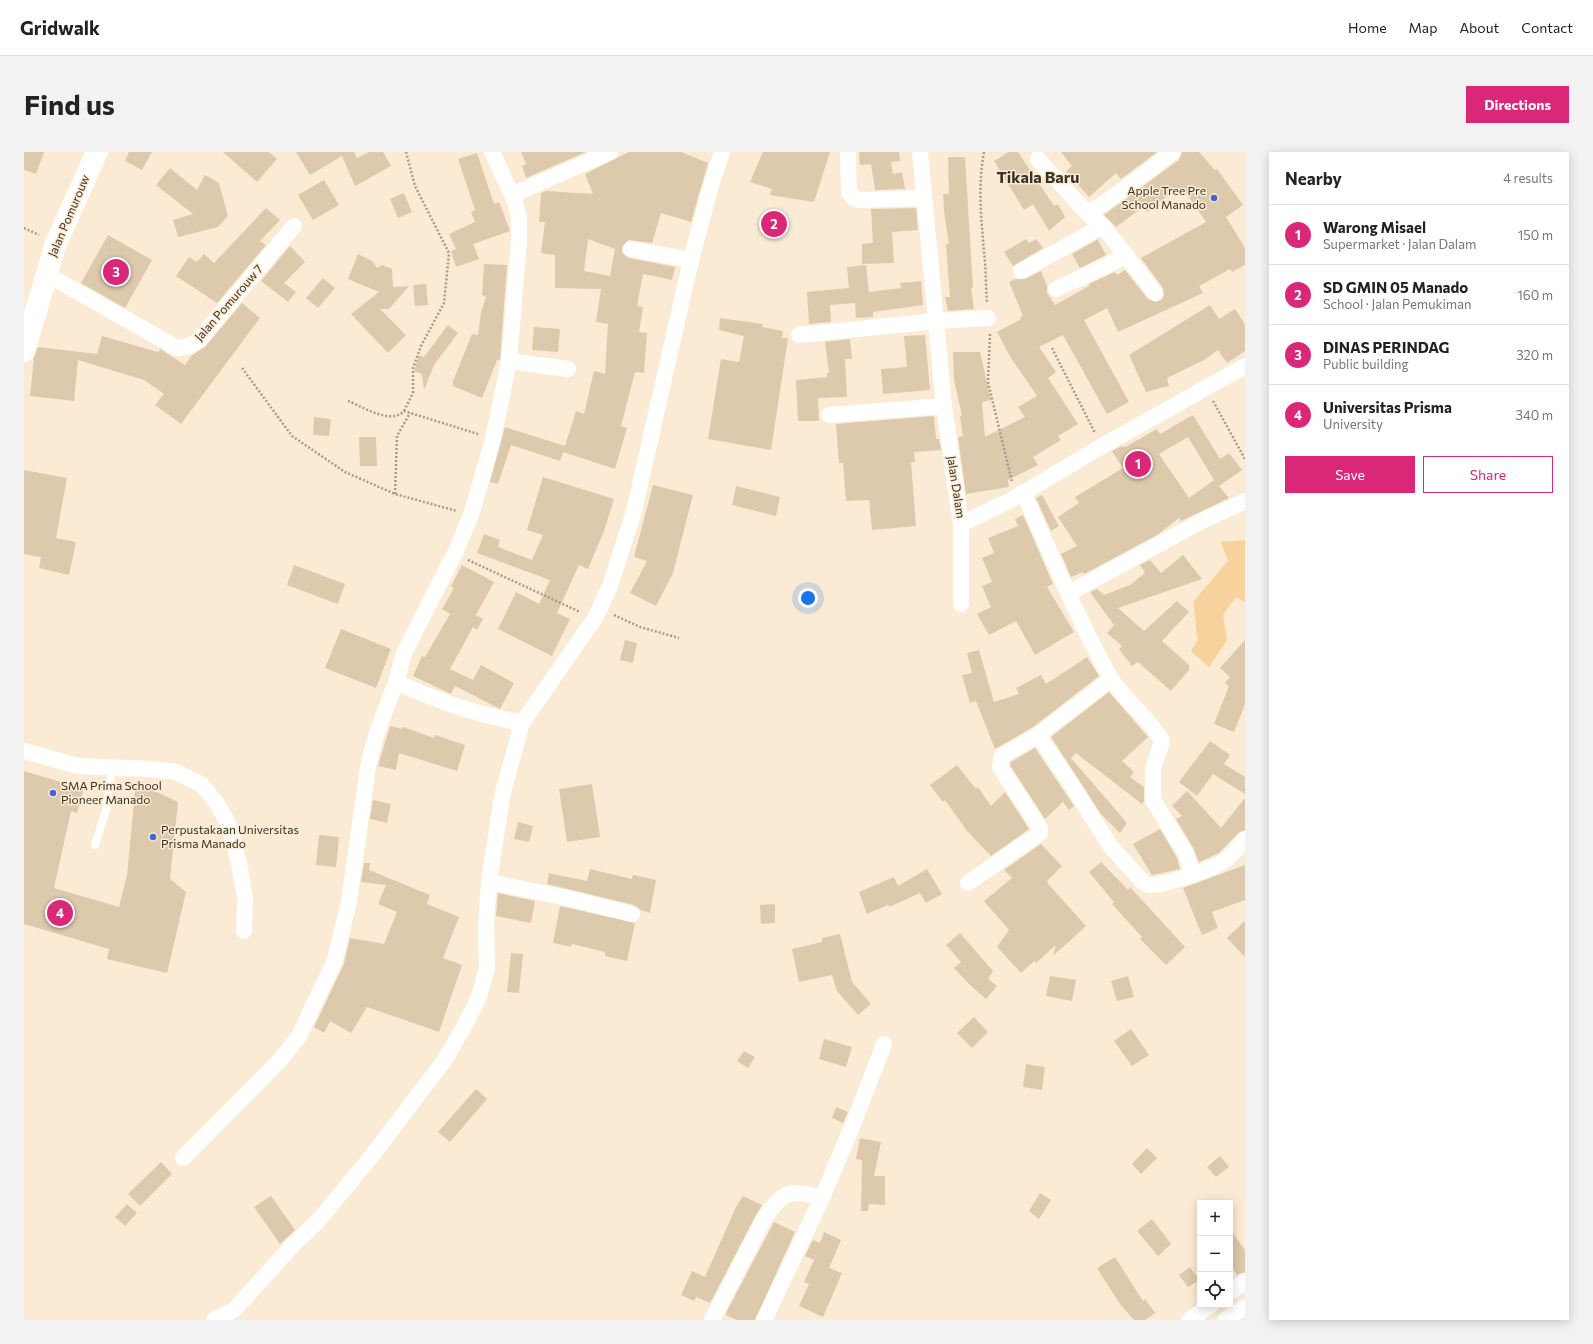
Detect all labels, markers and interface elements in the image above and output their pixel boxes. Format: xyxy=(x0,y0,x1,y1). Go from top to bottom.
text: Gridwalk xyxy=(20,16,100,39)
text: Home xyxy=(1348,19,1387,36)
text: Map xyxy=(1409,19,1437,36)
text: About xyxy=(1459,19,1499,36)
text: Contact xyxy=(1521,19,1573,36)
button: Directions xyxy=(1466,86,1569,123)
text: Find us xyxy=(24,87,115,121)
district label: Tikala Baru xyxy=(997,167,1080,186)
text: Nearby xyxy=(1285,168,1342,189)
text: 4 results xyxy=(1503,170,1553,186)
street label: Jalan Pomurouw xyxy=(44,172,93,259)
place label: Apple Tree Pre School Manado xyxy=(1122,183,1206,211)
marker: Apple Tree Pre School Manado xyxy=(1209,193,1219,203)
pin: 2 xyxy=(761,209,787,239)
text: Warong Misael xyxy=(1323,218,1426,236)
text: 1 xyxy=(1295,227,1301,243)
text: 150 m xyxy=(1518,227,1553,243)
text: Supermarket · Jalan Dalam xyxy=(1323,236,1476,252)
pin: 3 xyxy=(103,257,129,287)
street label: Jalan Pomurouw 7 xyxy=(191,261,266,344)
text: SD GMIN 05 Manado xyxy=(1323,278,1468,296)
text: 2 xyxy=(1294,287,1302,303)
text: 160 m xyxy=(1517,287,1553,303)
text: School · Jalan Pemukiman xyxy=(1323,296,1471,312)
text: DINAS PERINDAG xyxy=(1323,338,1449,356)
text: 3 xyxy=(1294,347,1302,363)
text: 320 m xyxy=(1516,347,1553,363)
text: Public building xyxy=(1323,356,1409,372)
text: Universitas Prisma xyxy=(1323,398,1452,416)
text: 4 xyxy=(1294,407,1302,423)
text: 340 m xyxy=(1515,407,1553,423)
text: University xyxy=(1323,416,1383,432)
pin: 1 xyxy=(1125,449,1151,479)
street label: Jalan Dalam xyxy=(944,455,969,519)
button: Save xyxy=(1285,456,1415,493)
button: Share xyxy=(1423,456,1553,493)
your location xyxy=(798,588,818,608)
place label: SMA Prima School Pioneer Manado xyxy=(61,778,162,806)
marker: SMA Prima School Pioneer Manado xyxy=(48,788,58,798)
place label: Perpustakaan Universitas Prisma Manado xyxy=(161,822,299,850)
marker: Perpustakaan Universitas Prisma Manado xyxy=(148,832,158,842)
pin: 4 xyxy=(47,898,73,928)
map controls xyxy=(1197,1200,1233,1308)
button: + xyxy=(1197,1200,1233,1236)
button: − xyxy=(1197,1236,1233,1272)
button: locate xyxy=(1197,1272,1233,1308)

